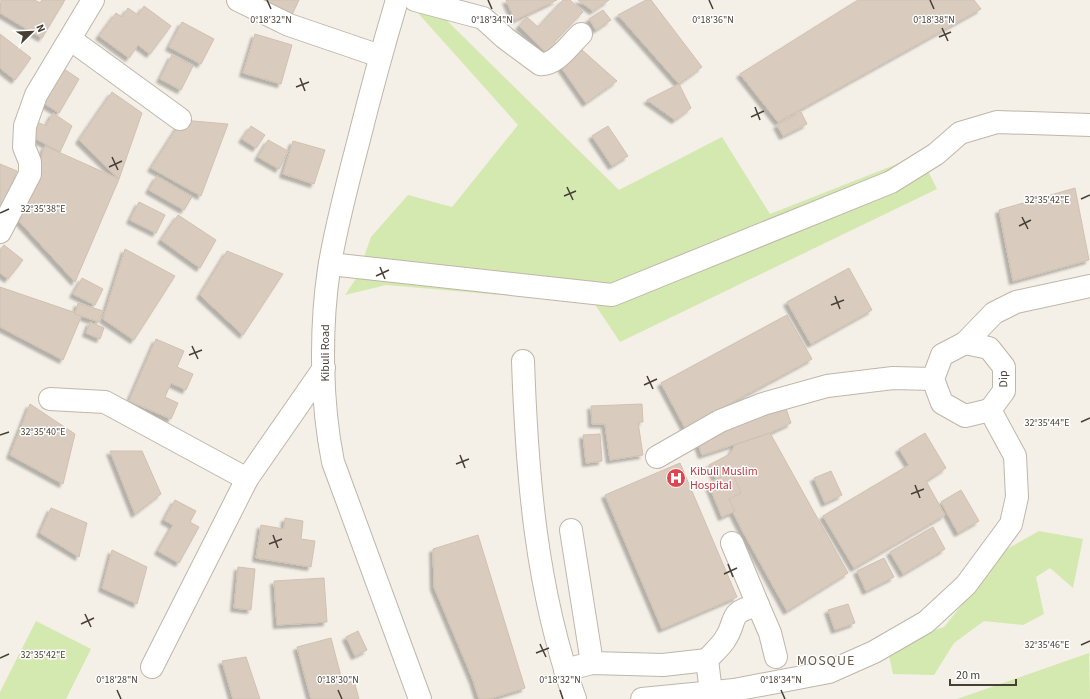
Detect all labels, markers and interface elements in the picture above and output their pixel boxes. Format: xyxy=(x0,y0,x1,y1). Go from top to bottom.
north arrow xyxy=(12,12,52,52)
text: 0°18'32"N xyxy=(250,13,292,27)
text: 0°18'34"N xyxy=(471,13,513,27)
text: 0°18'36"N xyxy=(692,13,734,27)
text: 0°18'38"N xyxy=(913,13,955,27)
text: N xyxy=(32,22,49,35)
text: 32°35'42"E xyxy=(1024,193,1070,207)
text: 32°35'38"E xyxy=(20,202,66,216)
street label: Kibuli Road xyxy=(317,324,334,382)
street label: Dip xyxy=(995,370,1012,388)
text: 32°35'44"E xyxy=(1024,416,1070,430)
text: 32°35'40"E xyxy=(20,425,66,439)
place label: Kibuli Muslim Hospital xyxy=(690,463,758,494)
hospital icon: Kibuli Muslim Hospital xyxy=(665,467,687,489)
text: 32°35'46"E xyxy=(1024,638,1070,652)
text: 32°35'42"E xyxy=(20,648,66,662)
district label: MOSQUE xyxy=(797,651,855,671)
scale bar xyxy=(950,661,1016,687)
text: 20 m xyxy=(956,667,980,684)
text: 0°18'28"N xyxy=(96,673,138,687)
text: 0°18'30"N xyxy=(317,673,359,687)
text: 0°18'32"N xyxy=(539,673,581,687)
text: 0°18'34"N xyxy=(760,673,802,687)

